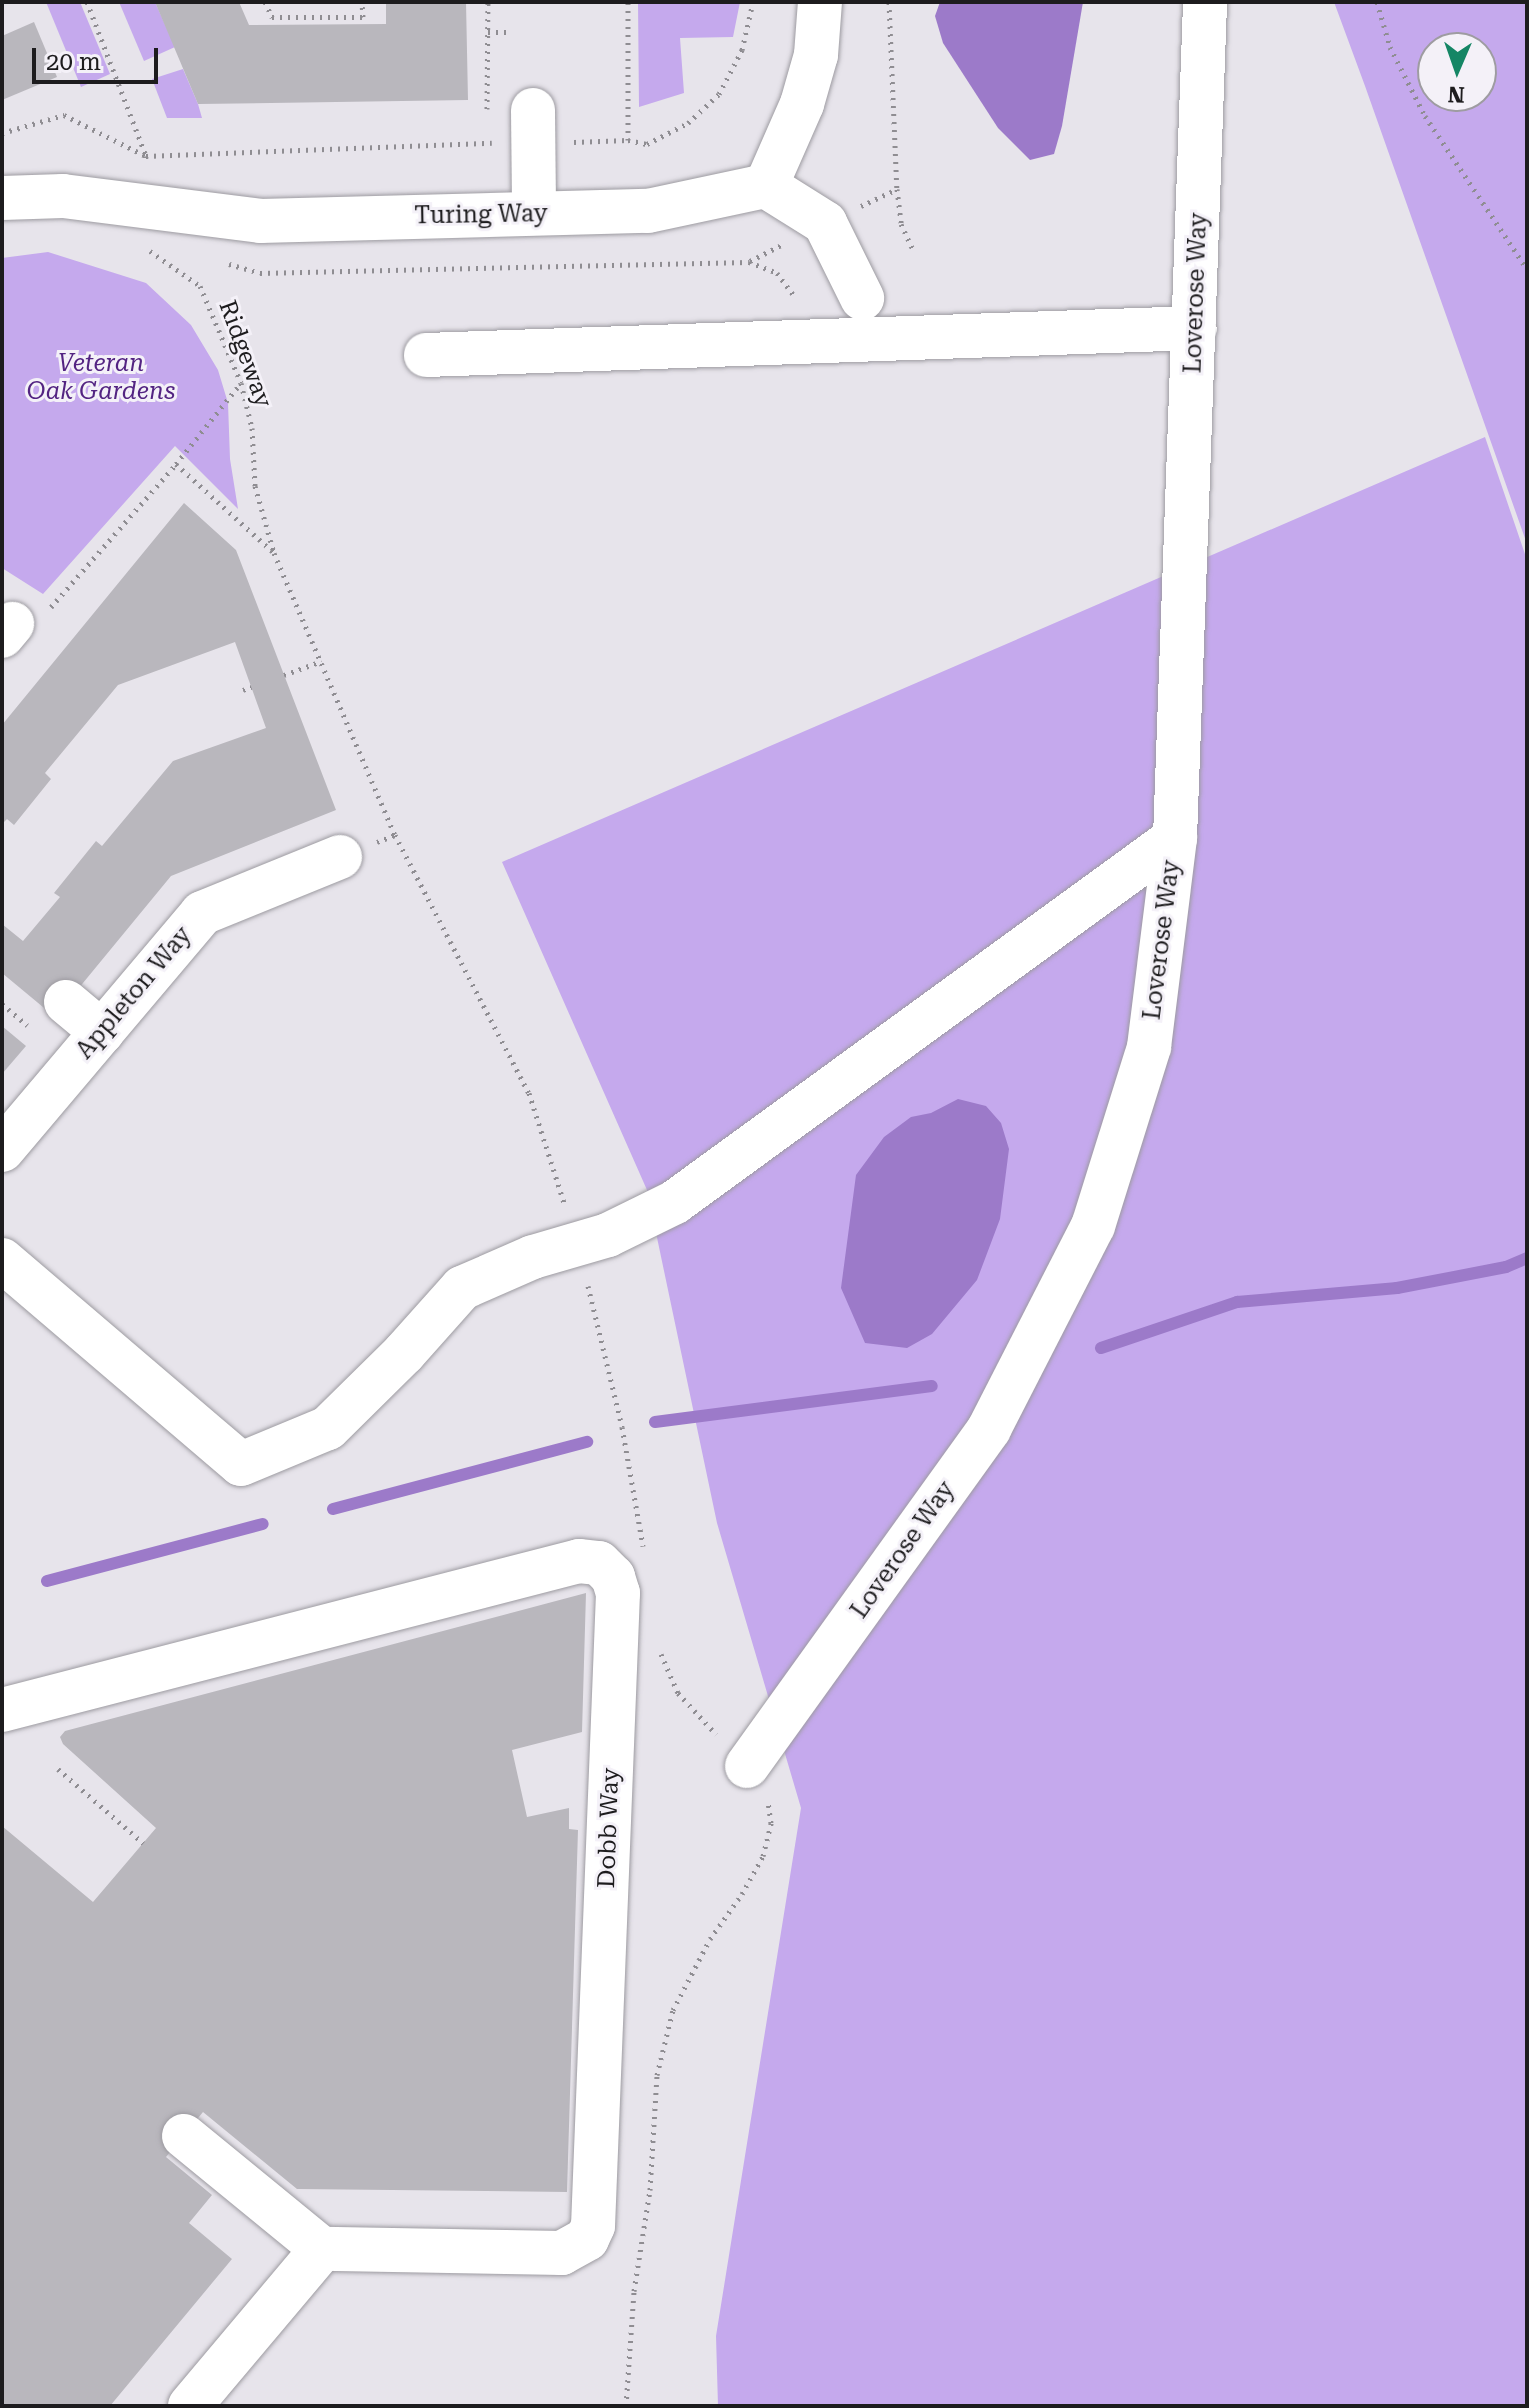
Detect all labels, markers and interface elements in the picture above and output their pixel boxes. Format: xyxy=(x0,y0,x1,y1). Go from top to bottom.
scale bar xyxy=(36,32,162,82)
north arrow xyxy=(1417,32,1497,112)
text: 20 m xyxy=(46,48,101,76)
text: N xyxy=(1447,82,1465,107)
street label: Turing Way xyxy=(414,199,548,231)
street label: Loverose Way xyxy=(1179,212,1213,374)
street label: Ridgeway xyxy=(212,297,278,411)
park label: Veteran Oak Gardens xyxy=(27,350,175,406)
street label: Loverose Way xyxy=(1138,859,1186,1021)
street label: Appleton Way xyxy=(70,921,198,1065)
street label: Loverose Way xyxy=(845,1476,961,1624)
street label: Dobb Way xyxy=(593,1767,625,1889)

